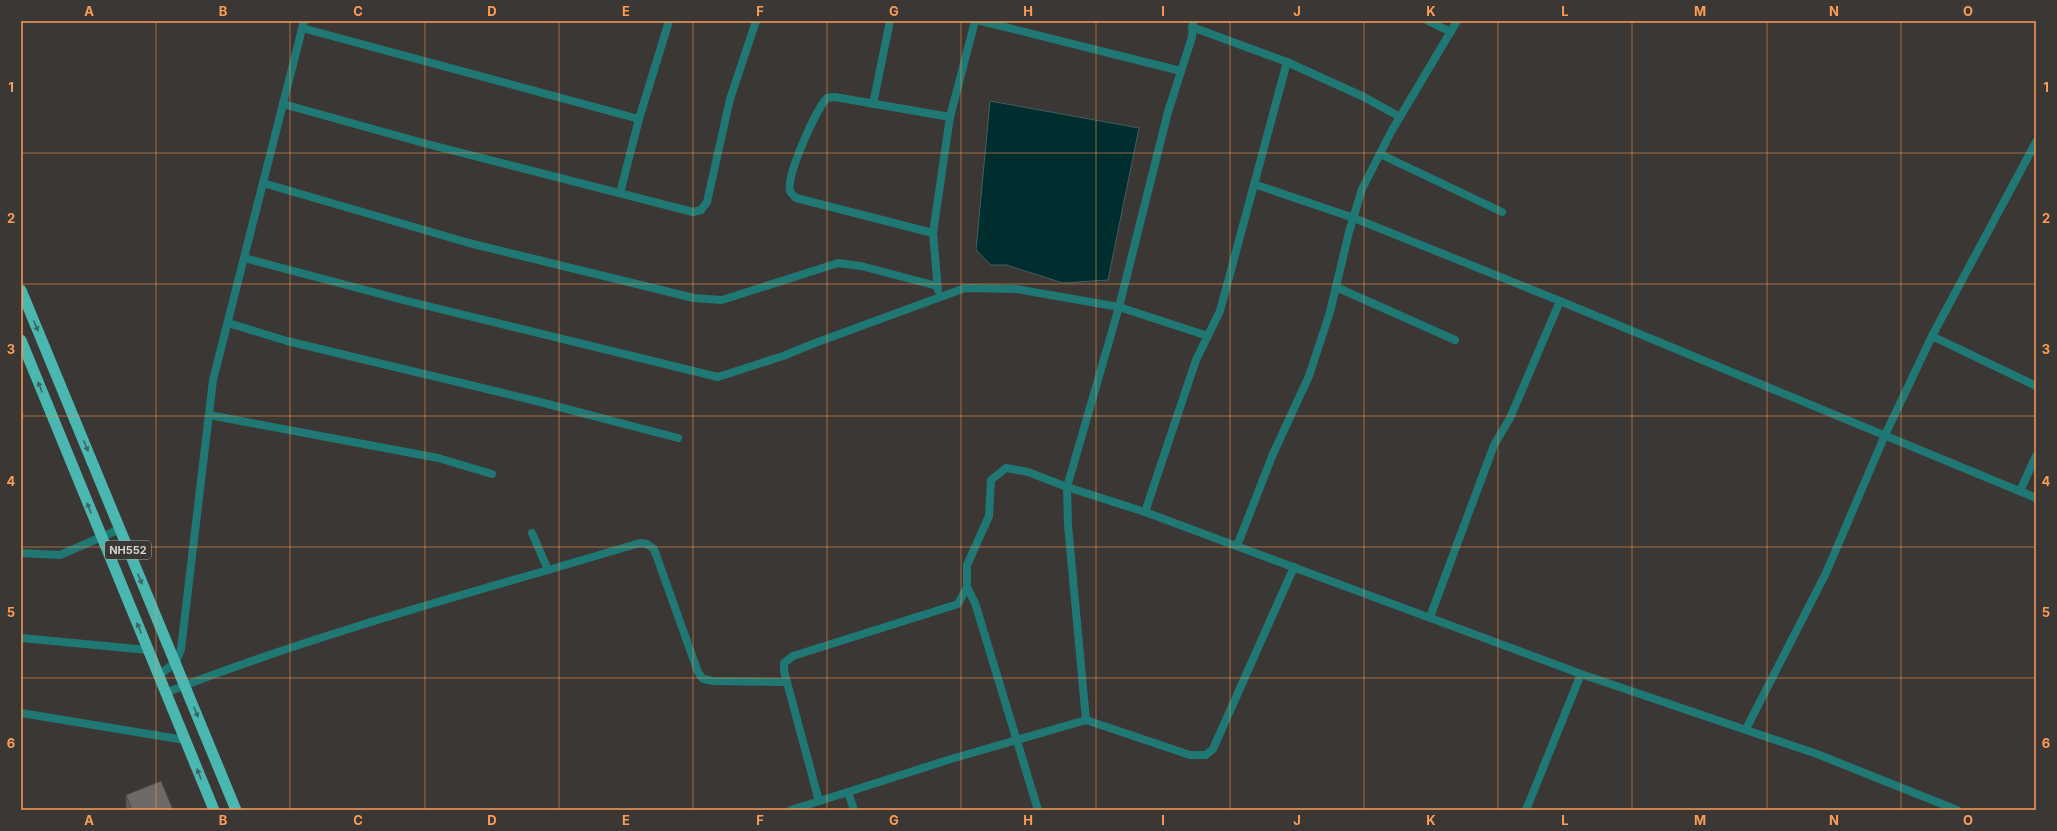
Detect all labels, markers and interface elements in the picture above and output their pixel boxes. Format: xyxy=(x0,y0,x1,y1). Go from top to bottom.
text: A xyxy=(84,3,94,19)
text: B xyxy=(219,3,228,19)
text: C xyxy=(353,3,363,19)
text: D xyxy=(487,3,497,19)
text: E xyxy=(622,3,630,19)
text: F xyxy=(756,3,764,19)
text: G xyxy=(889,3,899,19)
text: H xyxy=(1023,3,1033,19)
text: I xyxy=(1161,3,1165,19)
text: J xyxy=(1293,3,1301,19)
text: K xyxy=(1426,3,1436,19)
text: L xyxy=(1561,3,1569,19)
text: M xyxy=(1694,3,1706,19)
text: N xyxy=(1829,3,1839,19)
text: O xyxy=(1963,3,1973,19)
text: 1 xyxy=(8,79,14,95)
text: 1 xyxy=(2043,79,2049,95)
text: 2 xyxy=(7,210,15,226)
text: 2 xyxy=(2042,210,2050,226)
one-way arrow xyxy=(33,320,40,332)
text: 3 xyxy=(7,341,15,357)
text: 3 xyxy=(2042,341,2050,357)
one-way arrow xyxy=(37,382,43,393)
one-way arrow xyxy=(84,441,90,453)
text: 4 xyxy=(7,473,16,489)
text: 4 xyxy=(2042,473,2051,489)
one-way arrow xyxy=(86,501,92,513)
road number: NH552 xyxy=(105,541,151,559)
one-way arrow xyxy=(138,574,144,586)
text: 5 xyxy=(7,604,15,620)
text: 5 xyxy=(2042,604,2050,620)
one-way arrow xyxy=(135,621,141,633)
one-way arrow xyxy=(193,707,199,719)
text: 6 xyxy=(7,735,15,751)
text: 6 xyxy=(2042,735,2050,751)
one-way arrow xyxy=(195,767,201,779)
text: A xyxy=(84,812,94,828)
text: B xyxy=(219,812,228,828)
text: C xyxy=(353,812,363,828)
text: D xyxy=(487,812,497,828)
text: E xyxy=(622,812,630,828)
text: F xyxy=(756,812,764,828)
text: G xyxy=(889,812,899,828)
text: H xyxy=(1023,812,1033,828)
text: I xyxy=(1161,812,1165,828)
text: J xyxy=(1293,812,1301,828)
text: K xyxy=(1426,812,1436,828)
text: L xyxy=(1561,812,1569,828)
text: M xyxy=(1694,812,1706,828)
text: N xyxy=(1829,812,1839,828)
text: O xyxy=(1963,812,1973,828)

